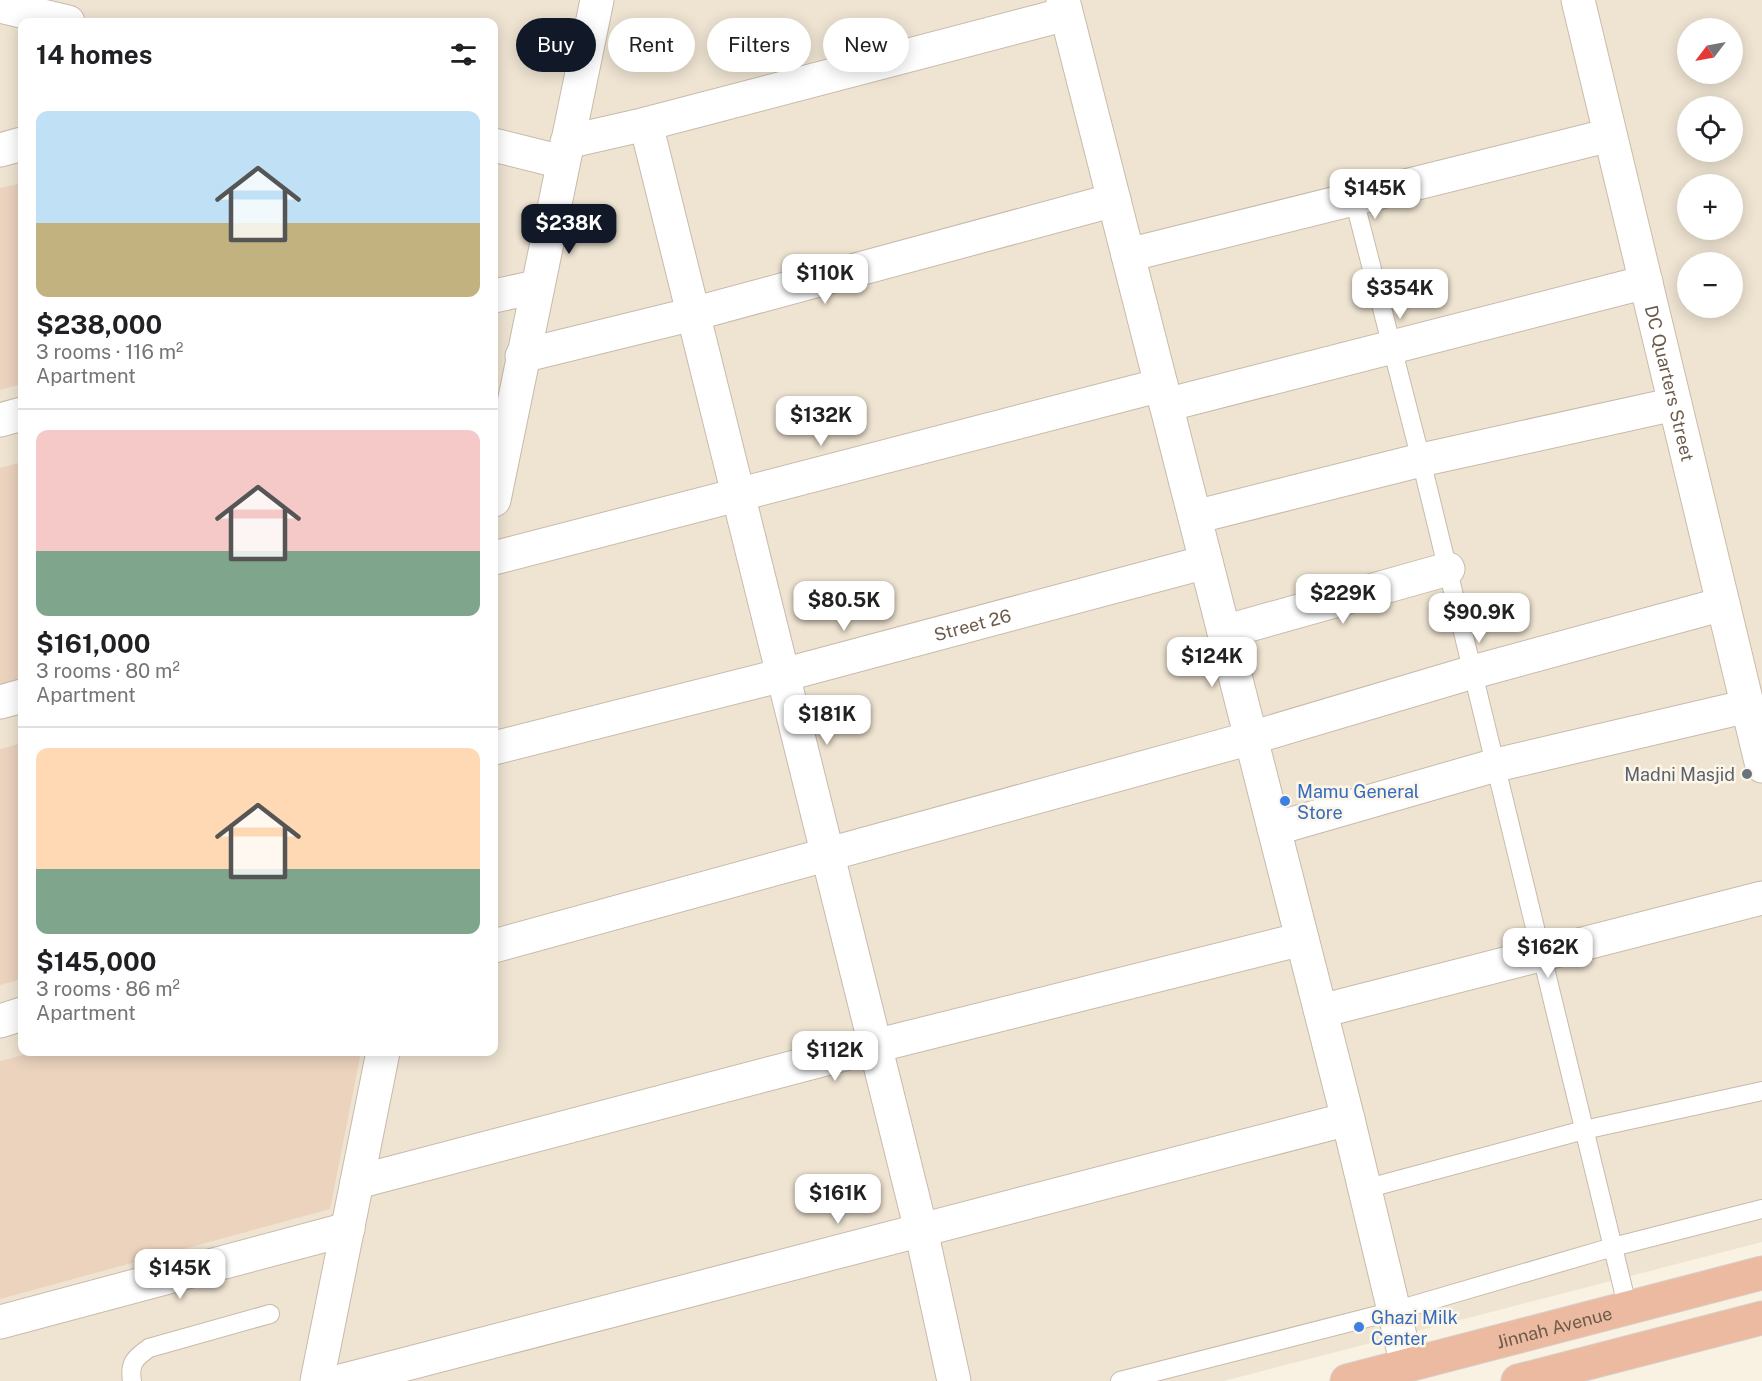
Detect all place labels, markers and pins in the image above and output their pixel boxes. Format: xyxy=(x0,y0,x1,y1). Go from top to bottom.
pin: $145K xyxy=(1333,169,1417,220)
pin: $238K xyxy=(527,204,611,255)
pin: $110K xyxy=(783,254,867,305)
pin: $354K xyxy=(1358,269,1442,320)
pin: $132K xyxy=(779,396,863,447)
pin: $229K xyxy=(1301,574,1385,625)
pin: $80.5K xyxy=(795,581,893,632)
pin: $90.9K xyxy=(1430,593,1528,644)
pin: $124K xyxy=(1170,637,1254,688)
pin: $181K xyxy=(785,695,869,746)
place label: Madni Masjid xyxy=(1624,764,1735,785)
marker: Madni Masjid xyxy=(1740,767,1754,781)
place label: Mamu General Store xyxy=(1297,781,1419,823)
marker: Mamu General Store xyxy=(1278,794,1292,808)
pin: $162K xyxy=(1506,928,1590,979)
pin: $112K xyxy=(793,1031,877,1082)
pin: $161K xyxy=(796,1174,880,1225)
pin: $145K xyxy=(138,1249,222,1300)
place label: Ghazi Milk Center xyxy=(1371,1307,1458,1349)
marker: Ghazi Milk Center xyxy=(1352,1320,1366,1334)

